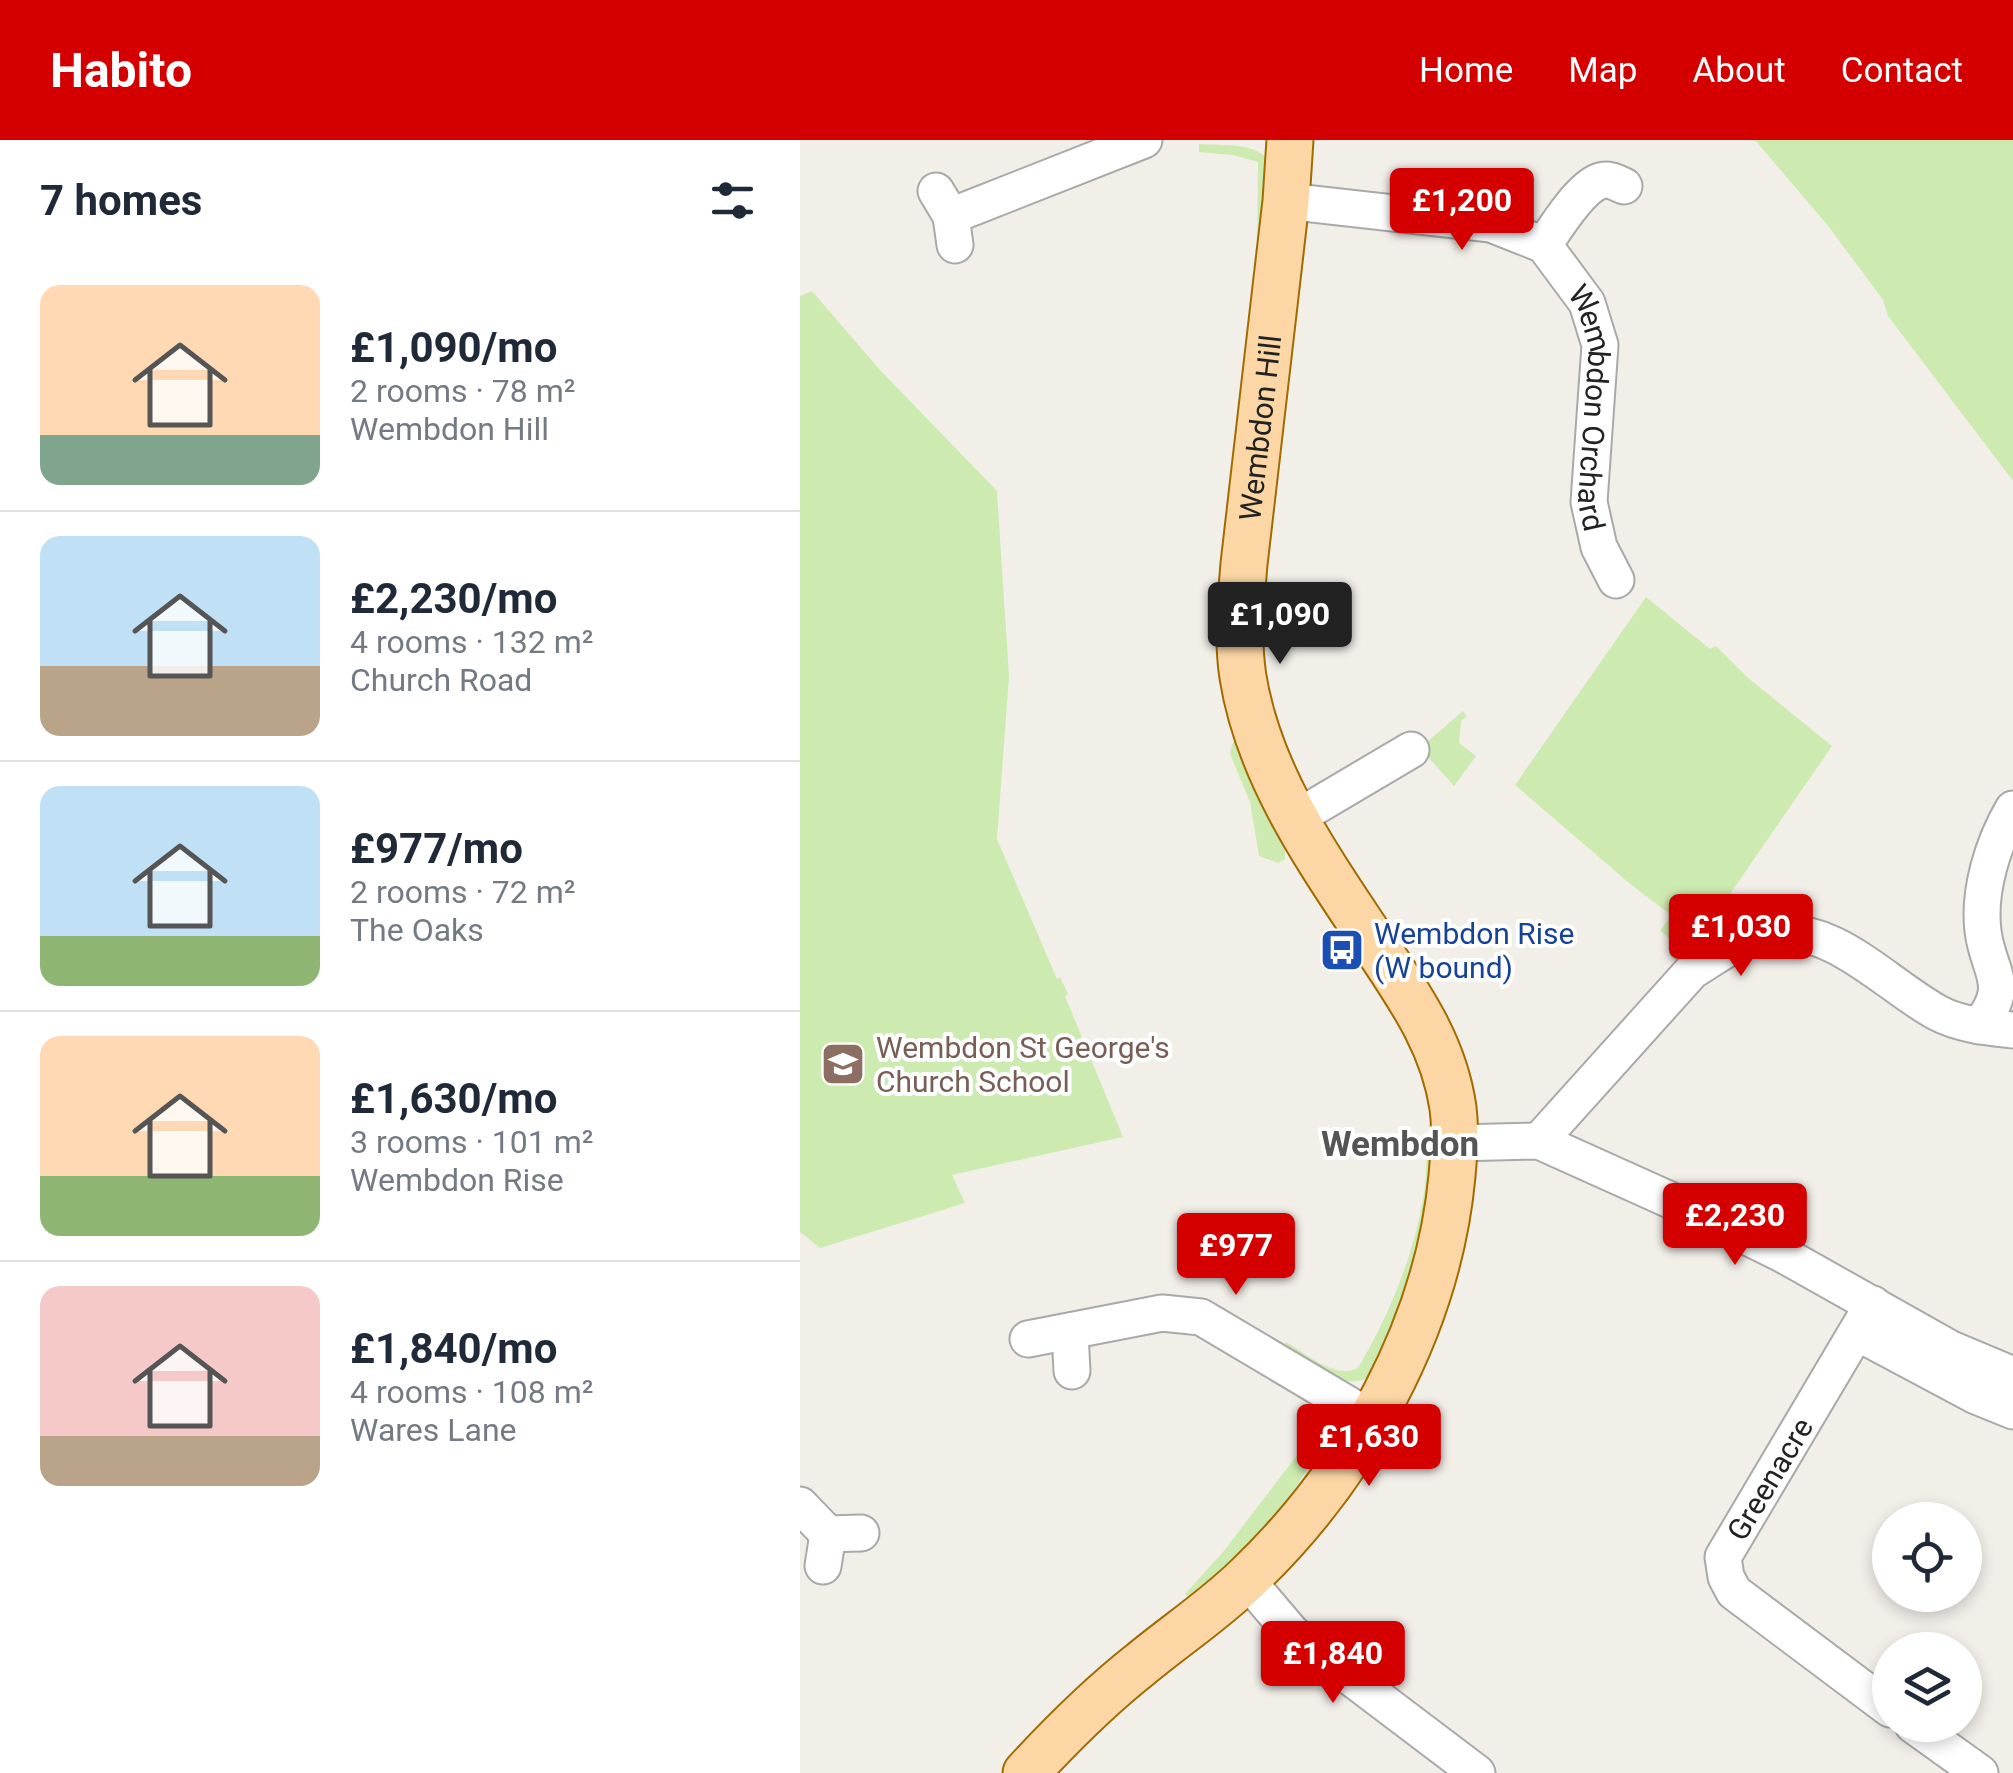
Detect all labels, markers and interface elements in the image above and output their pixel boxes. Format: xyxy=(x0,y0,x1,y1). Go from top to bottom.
text: Habito xyxy=(50,42,192,99)
text: Home xyxy=(1419,50,1513,91)
text: Map xyxy=(1568,50,1637,91)
text: About xyxy=(1692,50,1786,91)
text: Contact xyxy=(1841,50,1963,91)
pin: £1,200 xyxy=(1381,168,1543,253)
icon: filters xyxy=(705,173,760,228)
text: 7 homes xyxy=(40,176,202,225)
text: £1,200 xyxy=(1412,181,1512,219)
street label: Wembdon Orchard xyxy=(1562,277,1618,534)
text: £1,090/mo xyxy=(350,323,557,372)
icon: home xyxy=(120,325,240,445)
street label: Wembdon Hill xyxy=(1232,333,1288,522)
text: 2 rooms · 78 m² xyxy=(350,372,575,410)
text: Wembdon Hill xyxy=(350,410,549,448)
text: £2,230/mo xyxy=(350,574,557,623)
icon: home xyxy=(120,576,240,696)
pin: £1,090 xyxy=(1199,582,1361,667)
text: £1,090 xyxy=(1230,595,1330,633)
text: 4 rooms · 132 m² xyxy=(350,623,593,661)
text: Church Road xyxy=(350,661,532,699)
text: £977/mo xyxy=(350,824,523,873)
icon: home xyxy=(120,826,240,946)
text: 2 rooms · 72 m² xyxy=(350,873,575,911)
pin: £1,030 xyxy=(1660,894,1822,979)
text: £1,030 xyxy=(1691,907,1791,945)
text: The Oaks xyxy=(350,911,484,949)
place label: Wembdon Rise (W bound) xyxy=(1374,916,1574,985)
bus stop icon: Wembdon Rise (W bound) xyxy=(1319,927,1365,973)
place label: Wembdon St George's Church School xyxy=(876,1030,1170,1099)
school or university icon: Wembdon St George's Church School xyxy=(820,1041,866,1087)
text: £1,630/mo xyxy=(350,1074,557,1123)
icon: home xyxy=(120,1076,240,1196)
text: 3 rooms · 101 m² xyxy=(350,1123,593,1161)
district label: Wembdon xyxy=(1321,1124,1479,1165)
text: Wembdon Rise xyxy=(350,1161,564,1199)
pin: £2,230 xyxy=(1654,1183,1816,1268)
text: £2,230 xyxy=(1685,1196,1785,1234)
pin: £977 xyxy=(1177,1213,1295,1298)
text: £977 xyxy=(1199,1226,1273,1264)
text: £1,840/mo xyxy=(350,1324,557,1373)
icon: home xyxy=(120,1326,240,1446)
text: 4 rooms · 108 m² xyxy=(350,1373,593,1411)
pin: £1,630 xyxy=(1288,1404,1450,1489)
text: Wares Lane xyxy=(350,1411,517,1449)
street label: Greenacre xyxy=(1720,1411,1820,1547)
text: £1,630 xyxy=(1319,1417,1419,1455)
map controls xyxy=(1872,1502,1982,1742)
button: locate xyxy=(1872,1502,1982,1612)
pin: £1,840 xyxy=(1252,1621,1414,1706)
button: layers xyxy=(1872,1632,1982,1742)
text: £1,840 xyxy=(1283,1634,1383,1672)

